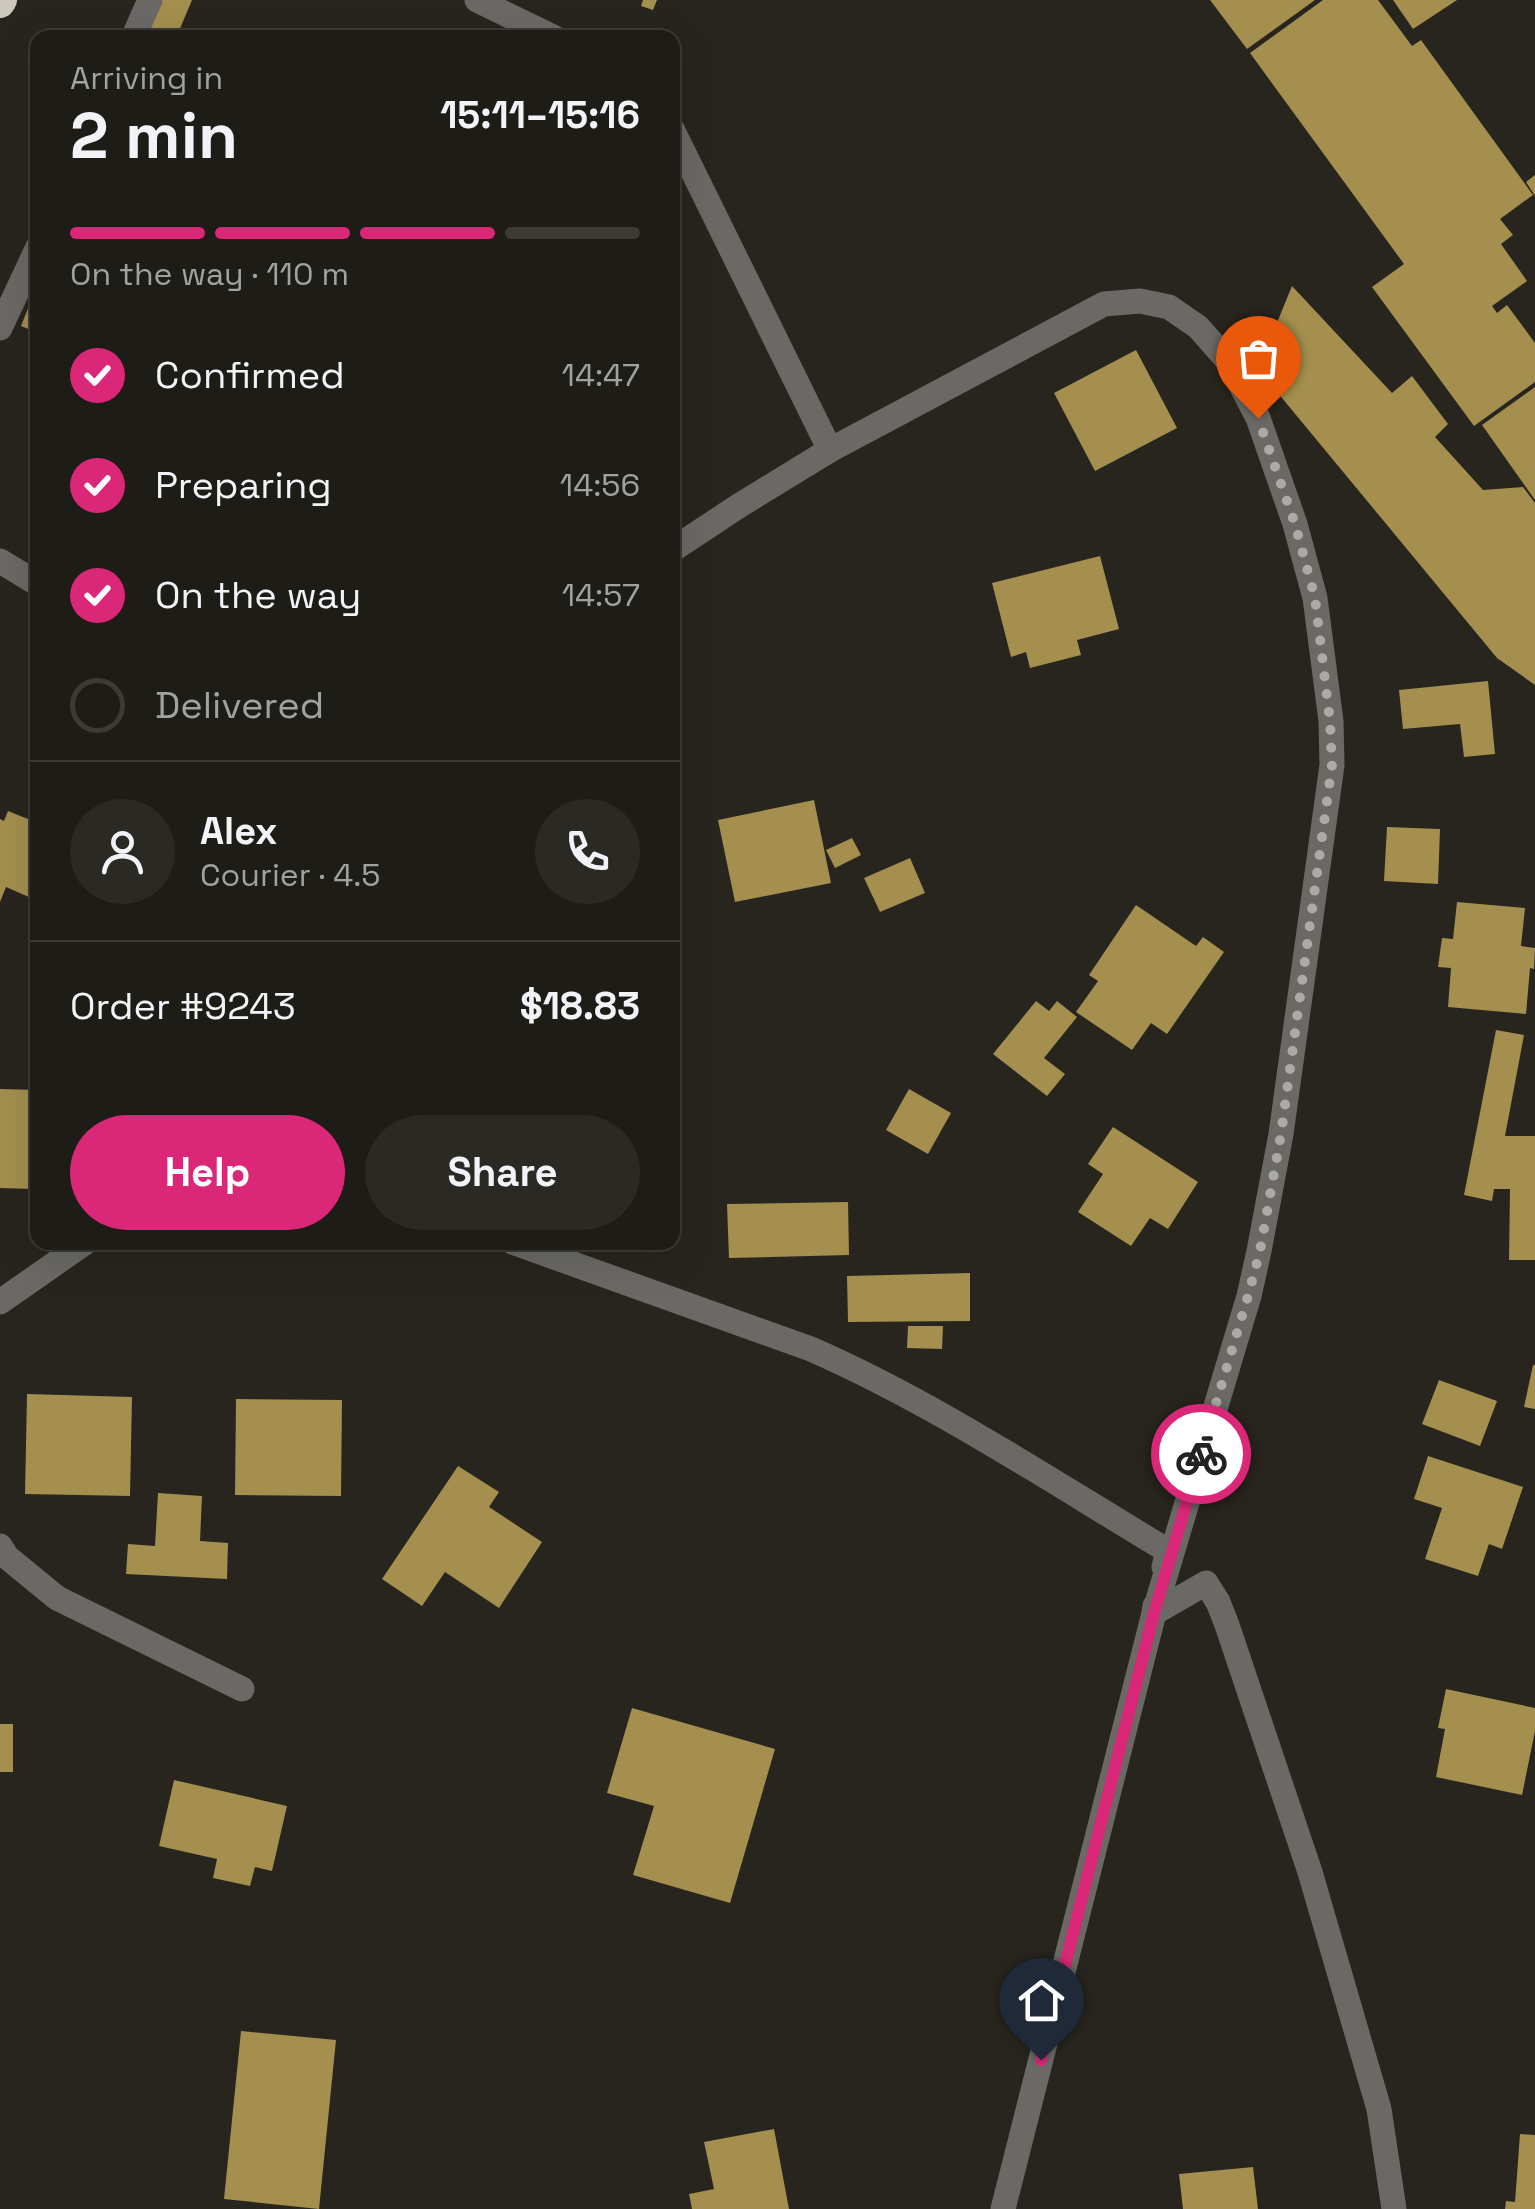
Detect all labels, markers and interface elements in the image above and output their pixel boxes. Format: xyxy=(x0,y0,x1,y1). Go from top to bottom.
text: Arriving in xyxy=(70,58,223,98)
text: 15:11–15:16 xyxy=(440,91,640,139)
text: 2 min xyxy=(70,94,238,177)
text: On the way · 110 m xyxy=(70,254,349,294)
pin xyxy=(1216,316,1301,419)
icon: bag xyxy=(1231,331,1286,386)
icon: check xyxy=(70,348,125,403)
text: Confirmed xyxy=(155,351,345,399)
text: 14:47 xyxy=(562,355,640,395)
icon: check xyxy=(70,458,125,513)
text: Preparing xyxy=(155,461,332,509)
text: 14:56 xyxy=(560,465,640,505)
icon: check xyxy=(70,568,125,623)
text: On the way xyxy=(155,571,361,619)
text: 14:57 xyxy=(562,575,640,615)
text: Delivered xyxy=(155,681,324,729)
button: person xyxy=(70,799,175,904)
button: phone xyxy=(535,799,640,904)
text: Alex xyxy=(200,807,277,855)
text: Courier · 4.5 xyxy=(200,855,381,895)
text: Order #9243 xyxy=(70,982,296,1030)
text: $18.83 xyxy=(520,982,640,1030)
button: Help xyxy=(70,1115,345,1230)
button: Share xyxy=(365,1115,640,1230)
courier xyxy=(1151,1404,1251,1504)
icon: bike xyxy=(1174,1427,1229,1482)
pin xyxy=(999,1958,1084,2061)
icon: home xyxy=(1014,1973,1069,2028)

